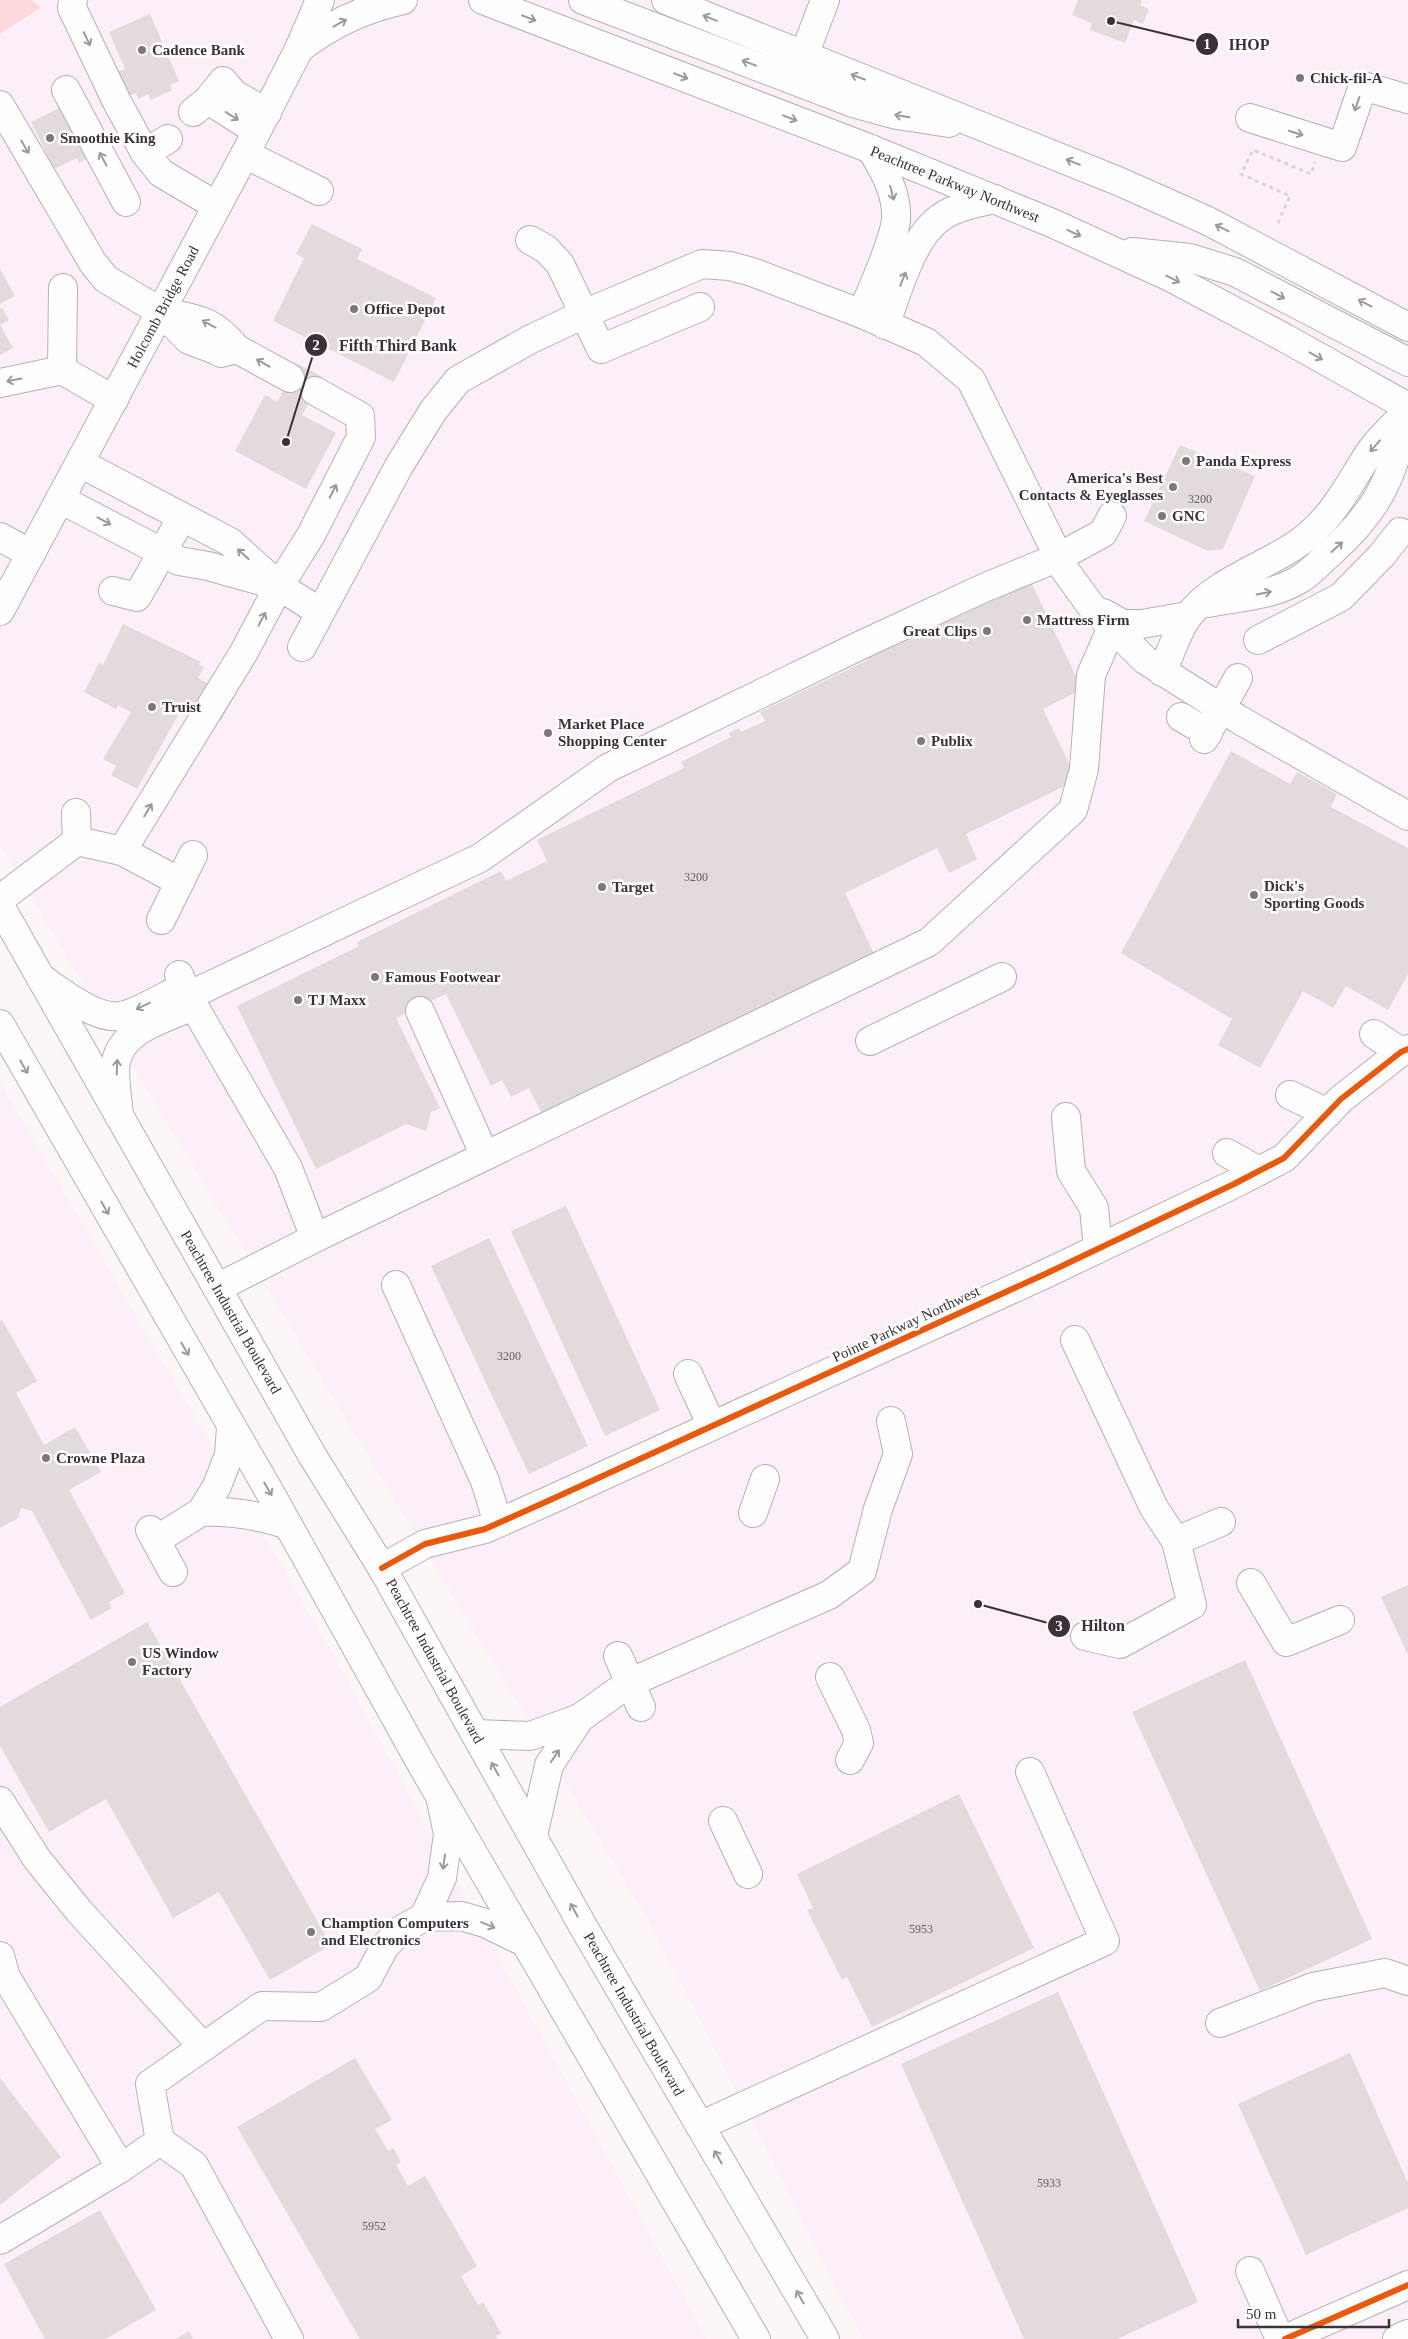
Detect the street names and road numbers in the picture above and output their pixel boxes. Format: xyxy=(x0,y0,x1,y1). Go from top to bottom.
street label: Peachtree Parkway Northwest xyxy=(868,143,1043,226)
street label: Holcomb Bridge Road xyxy=(124,243,202,371)
street label: Peachtree Industrial Boulevard xyxy=(178,1228,285,1397)
street label: Pointe Parkway Northwest xyxy=(830,1282,983,1365)
street label: Peachtree Industrial Boulevard xyxy=(383,1576,487,1747)
street label: Peachtree Industrial Boulevard xyxy=(581,1930,688,2099)

